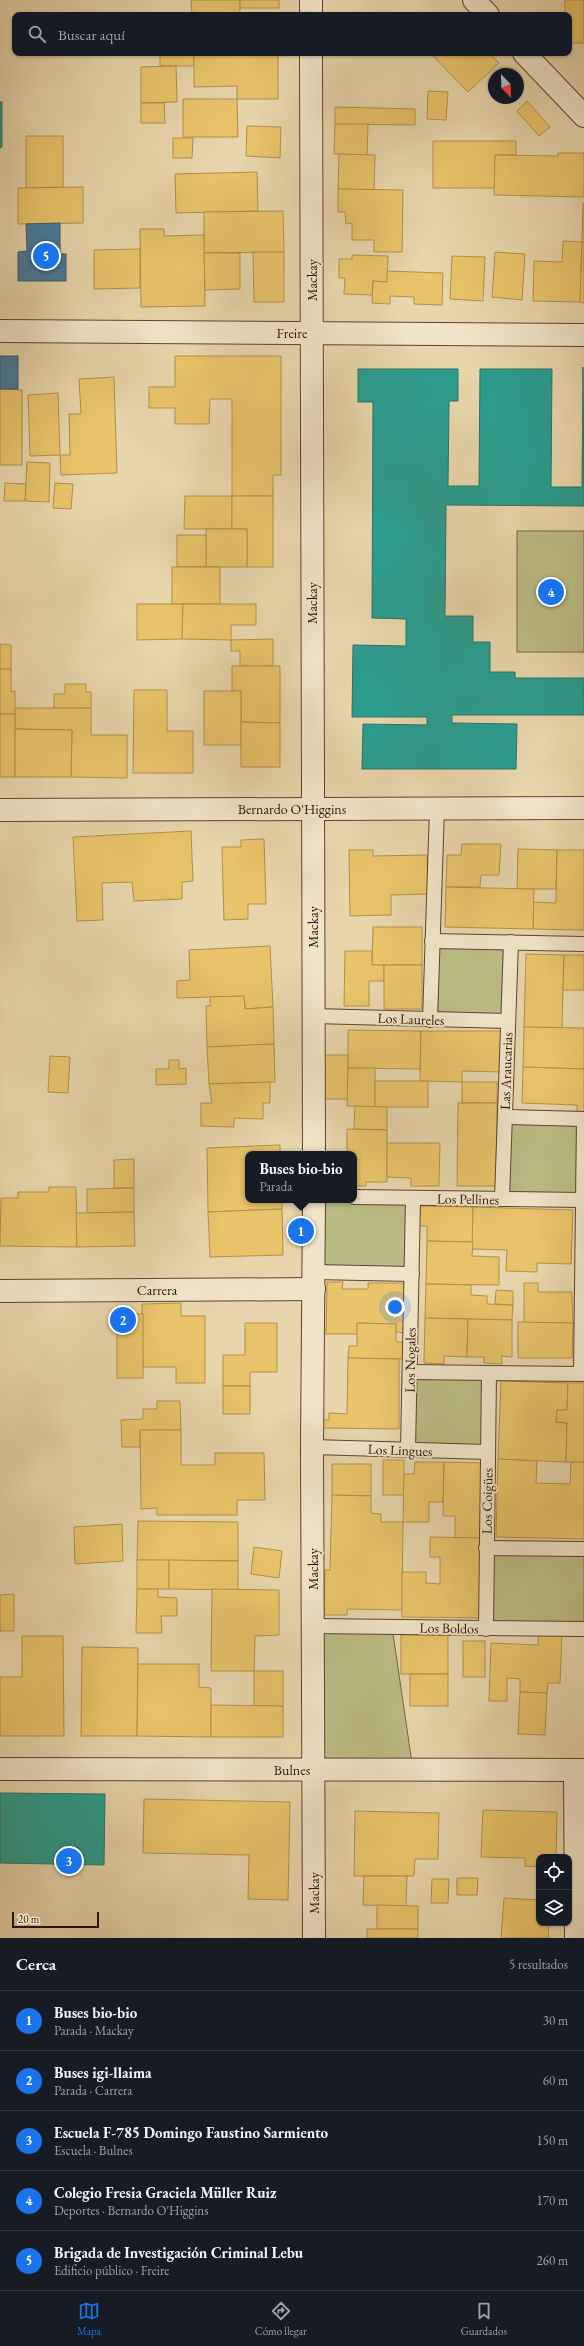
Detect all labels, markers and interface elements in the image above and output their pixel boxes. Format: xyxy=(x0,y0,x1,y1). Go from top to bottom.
search box xyxy=(12,12,572,56)
icon: search xyxy=(26,23,48,45)
text: Buscar aquí xyxy=(58,25,125,44)
north arrow xyxy=(488,68,524,104)
pin: 5 xyxy=(33,241,59,271)
street label: Mackay xyxy=(303,258,321,301)
street label: Freire xyxy=(277,324,308,342)
pin: 4 xyxy=(538,577,564,607)
street label: Mackay xyxy=(303,581,321,624)
street label: Bernardo O'Higgins xyxy=(238,800,347,818)
street label: Mackay xyxy=(304,905,322,948)
street label: Los Laureles xyxy=(377,1009,445,1029)
street label: Las Araucarias xyxy=(496,1031,516,1110)
popup xyxy=(245,1151,357,1203)
text: Buses bio-bio xyxy=(259,1159,343,1178)
text: Parada xyxy=(259,1178,292,1195)
street label: Los Pellines xyxy=(437,1189,500,1209)
pin: 1 xyxy=(288,1216,314,1246)
street label: Carrera xyxy=(137,1281,178,1299)
your location xyxy=(385,1297,405,1317)
pin: 2 xyxy=(110,1305,136,1335)
street label: Los Nogales xyxy=(400,1327,420,1393)
street label: Los Lingues xyxy=(367,1440,433,1460)
street label: Los Coigües xyxy=(477,1467,497,1534)
street label: Mackay xyxy=(304,1547,322,1590)
street label: Los Boldos xyxy=(419,1618,479,1638)
street label: Bulnes xyxy=(274,1761,311,1779)
pin: 3 xyxy=(56,1846,82,1876)
map controls xyxy=(536,1854,572,1926)
button: locate xyxy=(536,1854,572,1890)
street label: Mackay xyxy=(305,1871,323,1914)
button: layers xyxy=(536,1890,572,1926)
scale bar xyxy=(12,1910,99,1929)
text: 20 m xyxy=(18,1912,39,1926)
text: Cerca xyxy=(16,1953,56,1975)
text: 5 resultados xyxy=(509,1956,568,1973)
text: Buses bio-bio xyxy=(54,2003,137,2022)
text: 1 xyxy=(26,2012,32,2029)
text: 30 m xyxy=(543,2012,568,2029)
text: Parada · Mackay xyxy=(54,2022,134,2039)
text: Buses igi-llaima xyxy=(54,2063,152,2082)
text: 2 xyxy=(26,2072,32,2089)
text: 60 m xyxy=(543,2072,568,2089)
text: Parada · Carrera xyxy=(54,2082,133,2099)
text: Escuela F-785 Domingo Faustino Sarmiento xyxy=(54,2123,328,2142)
text: 3 xyxy=(26,2132,32,2149)
text: 150 m xyxy=(537,2132,568,2149)
text: Escuela · Bulnes xyxy=(54,2142,133,2159)
text: Colegio Fresia Graciela Müller Ruiz xyxy=(54,2183,277,2202)
text: 4 xyxy=(26,2192,32,2209)
text: 170 m xyxy=(537,2192,568,2209)
text: Deportes · Bernardo O'Higgins xyxy=(54,2202,208,2219)
text: Brigada de Investigación Criminal Lebu xyxy=(54,2243,303,2262)
text: 5 xyxy=(26,2252,32,2269)
text: 260 m xyxy=(537,2252,568,2269)
text: Edificio público · Freire xyxy=(54,2262,169,2279)
tab: Mapa xyxy=(77,2300,101,2338)
tab: Cómo llegar xyxy=(255,2300,307,2338)
tab: Guardados xyxy=(461,2300,507,2338)

